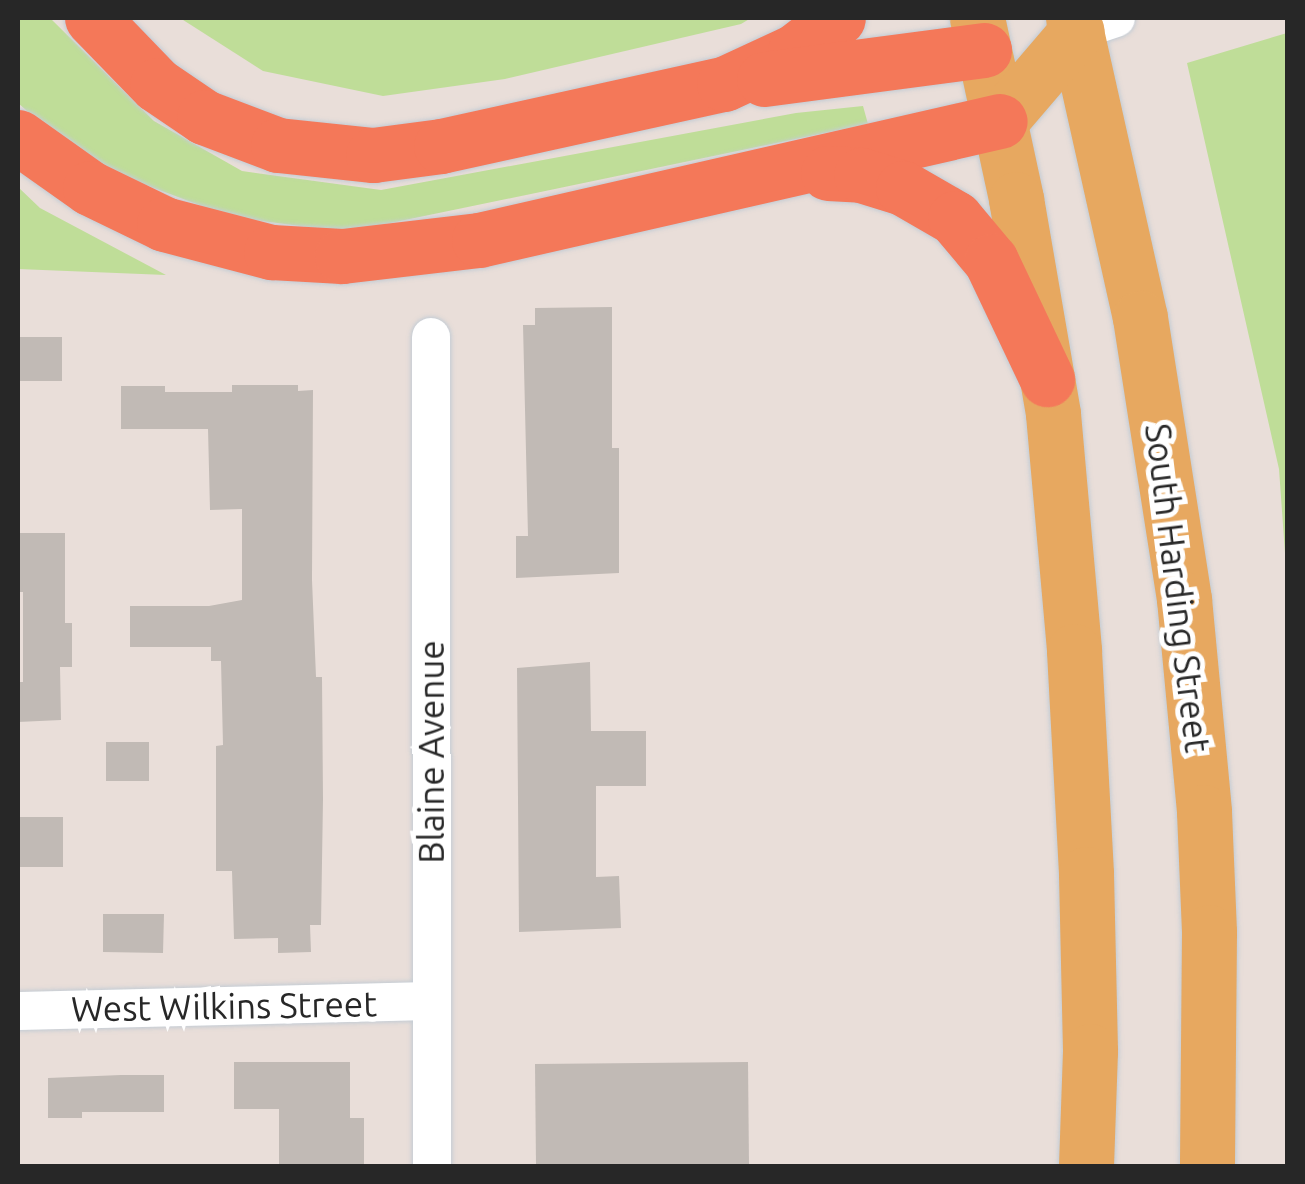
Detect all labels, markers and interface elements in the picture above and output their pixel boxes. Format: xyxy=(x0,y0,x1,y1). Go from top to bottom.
street label: South Harding Street xyxy=(1137,421,1219,755)
street label: Blaine Avenue xyxy=(410,640,452,864)
street label: West Wilkins Street xyxy=(71,982,377,1030)

